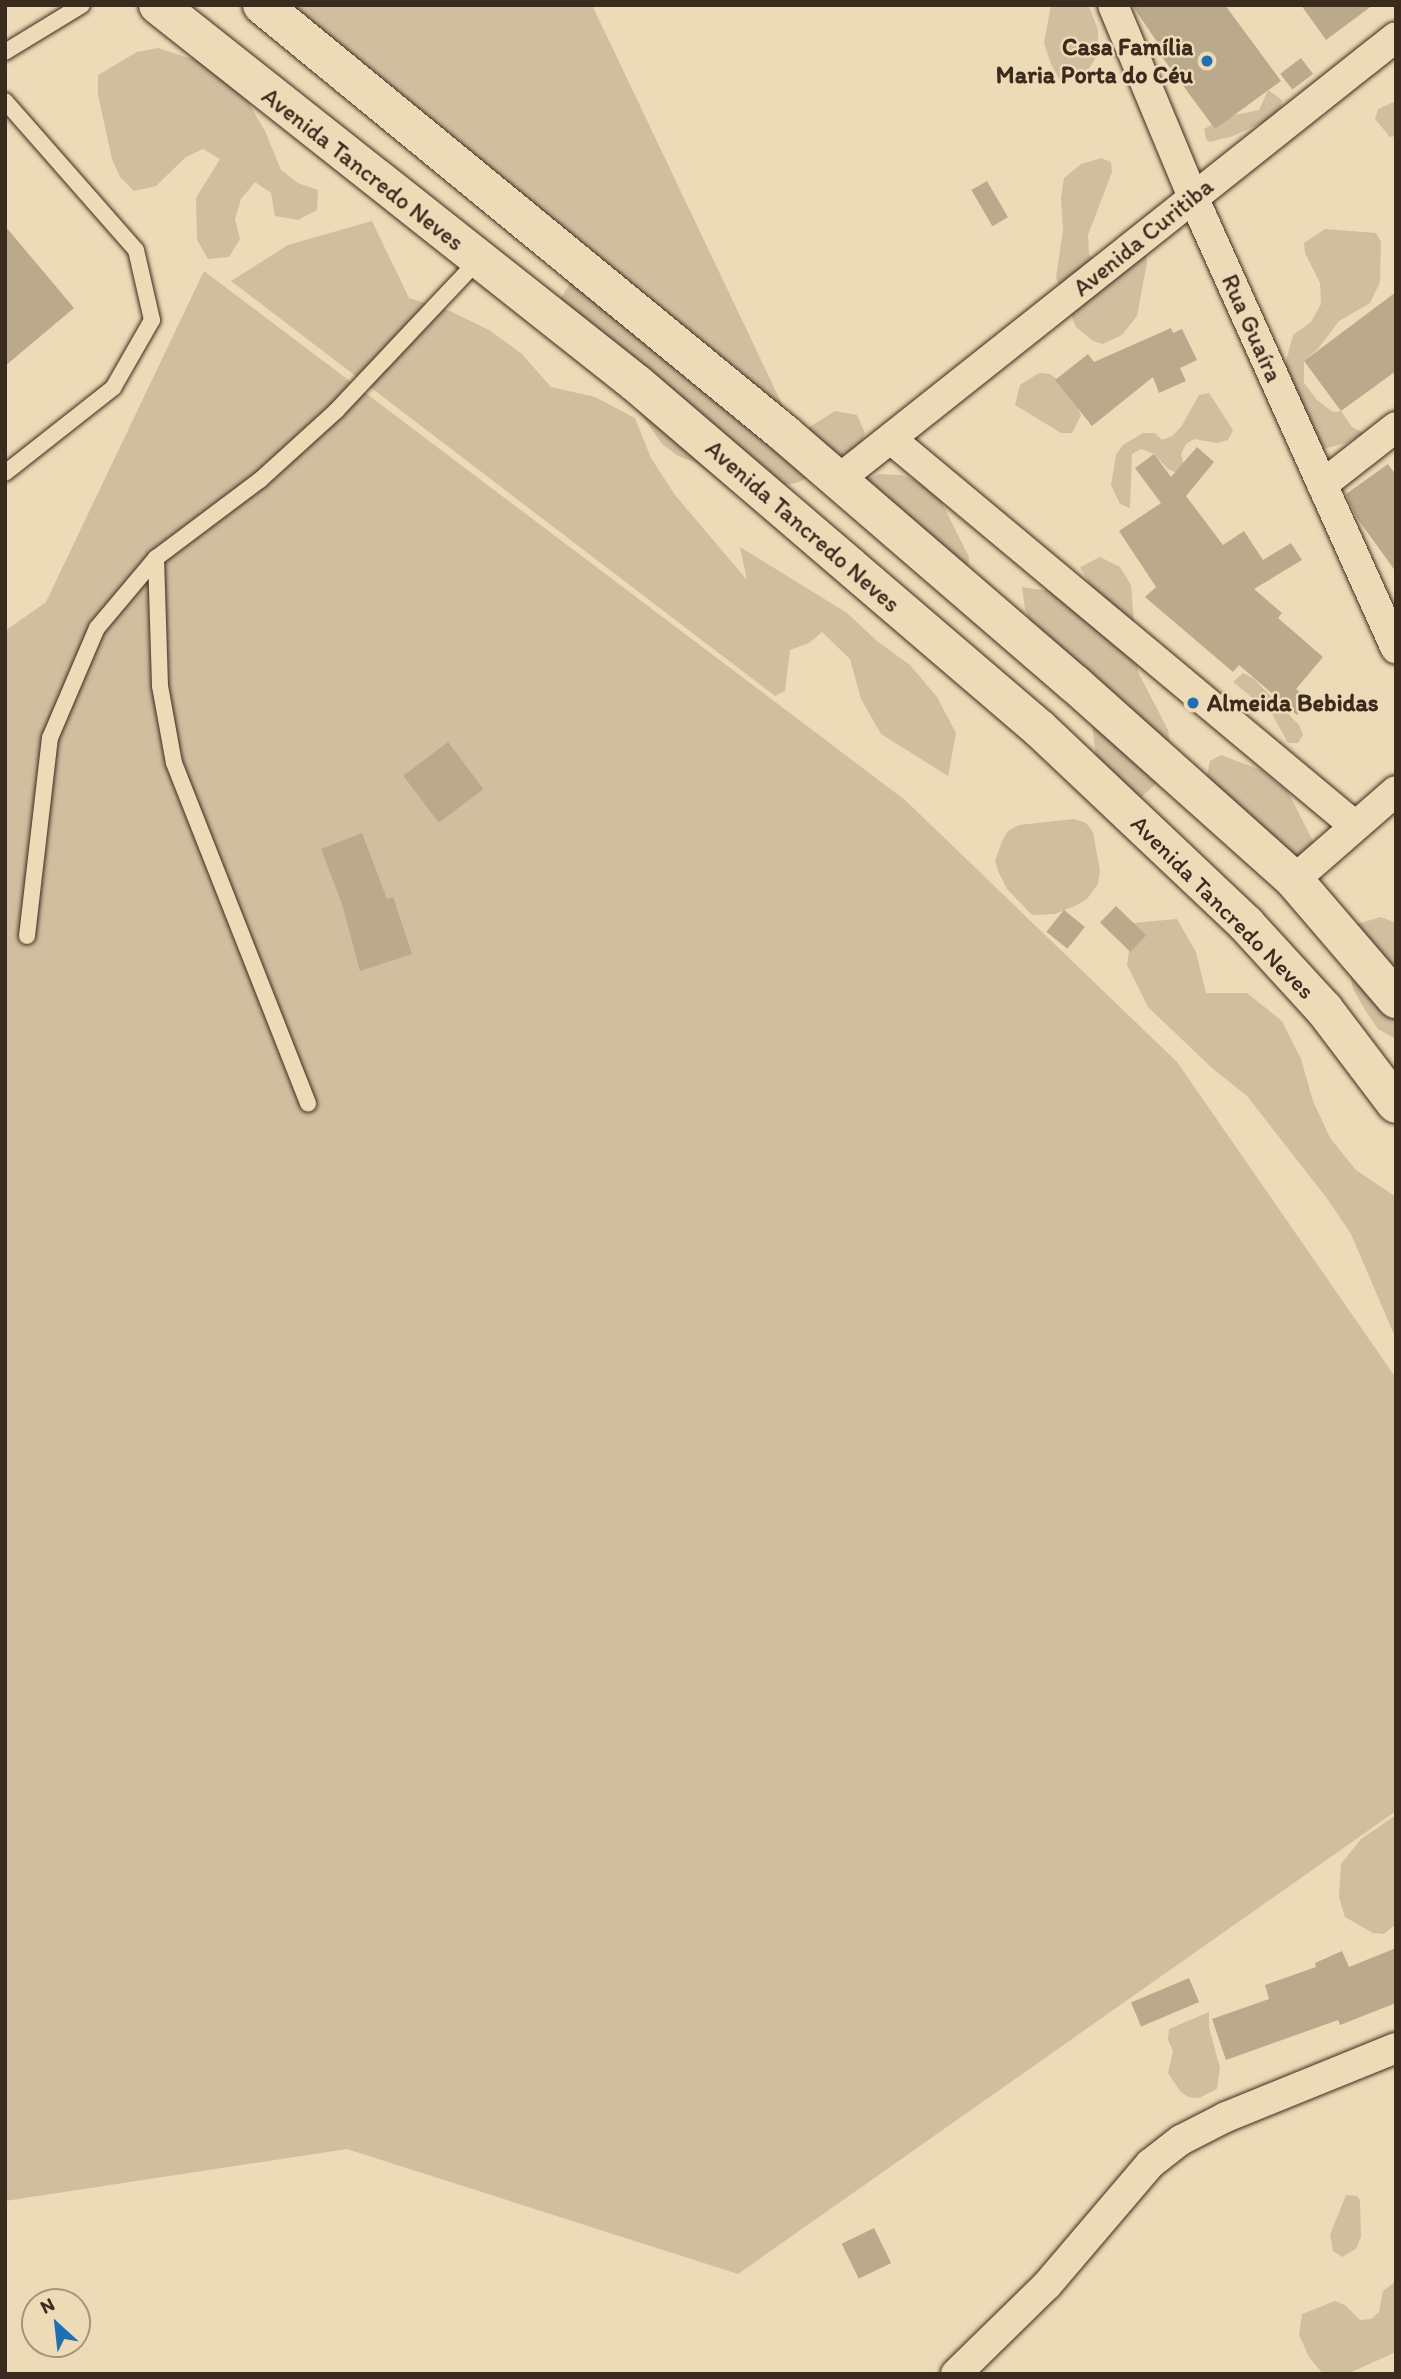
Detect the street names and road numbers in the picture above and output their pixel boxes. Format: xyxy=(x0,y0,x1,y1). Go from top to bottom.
street label: Avenida Tancredo Neves xyxy=(256,81,470,257)
street label: Avenida Curitiba xyxy=(1067,172,1219,302)
street label: Rua Guaíra xyxy=(1216,270,1288,386)
street label: Avenida Tancredo Neves xyxy=(700,434,906,618)
street label: Avenida Tancredo Neves xyxy=(1125,809,1321,1005)

